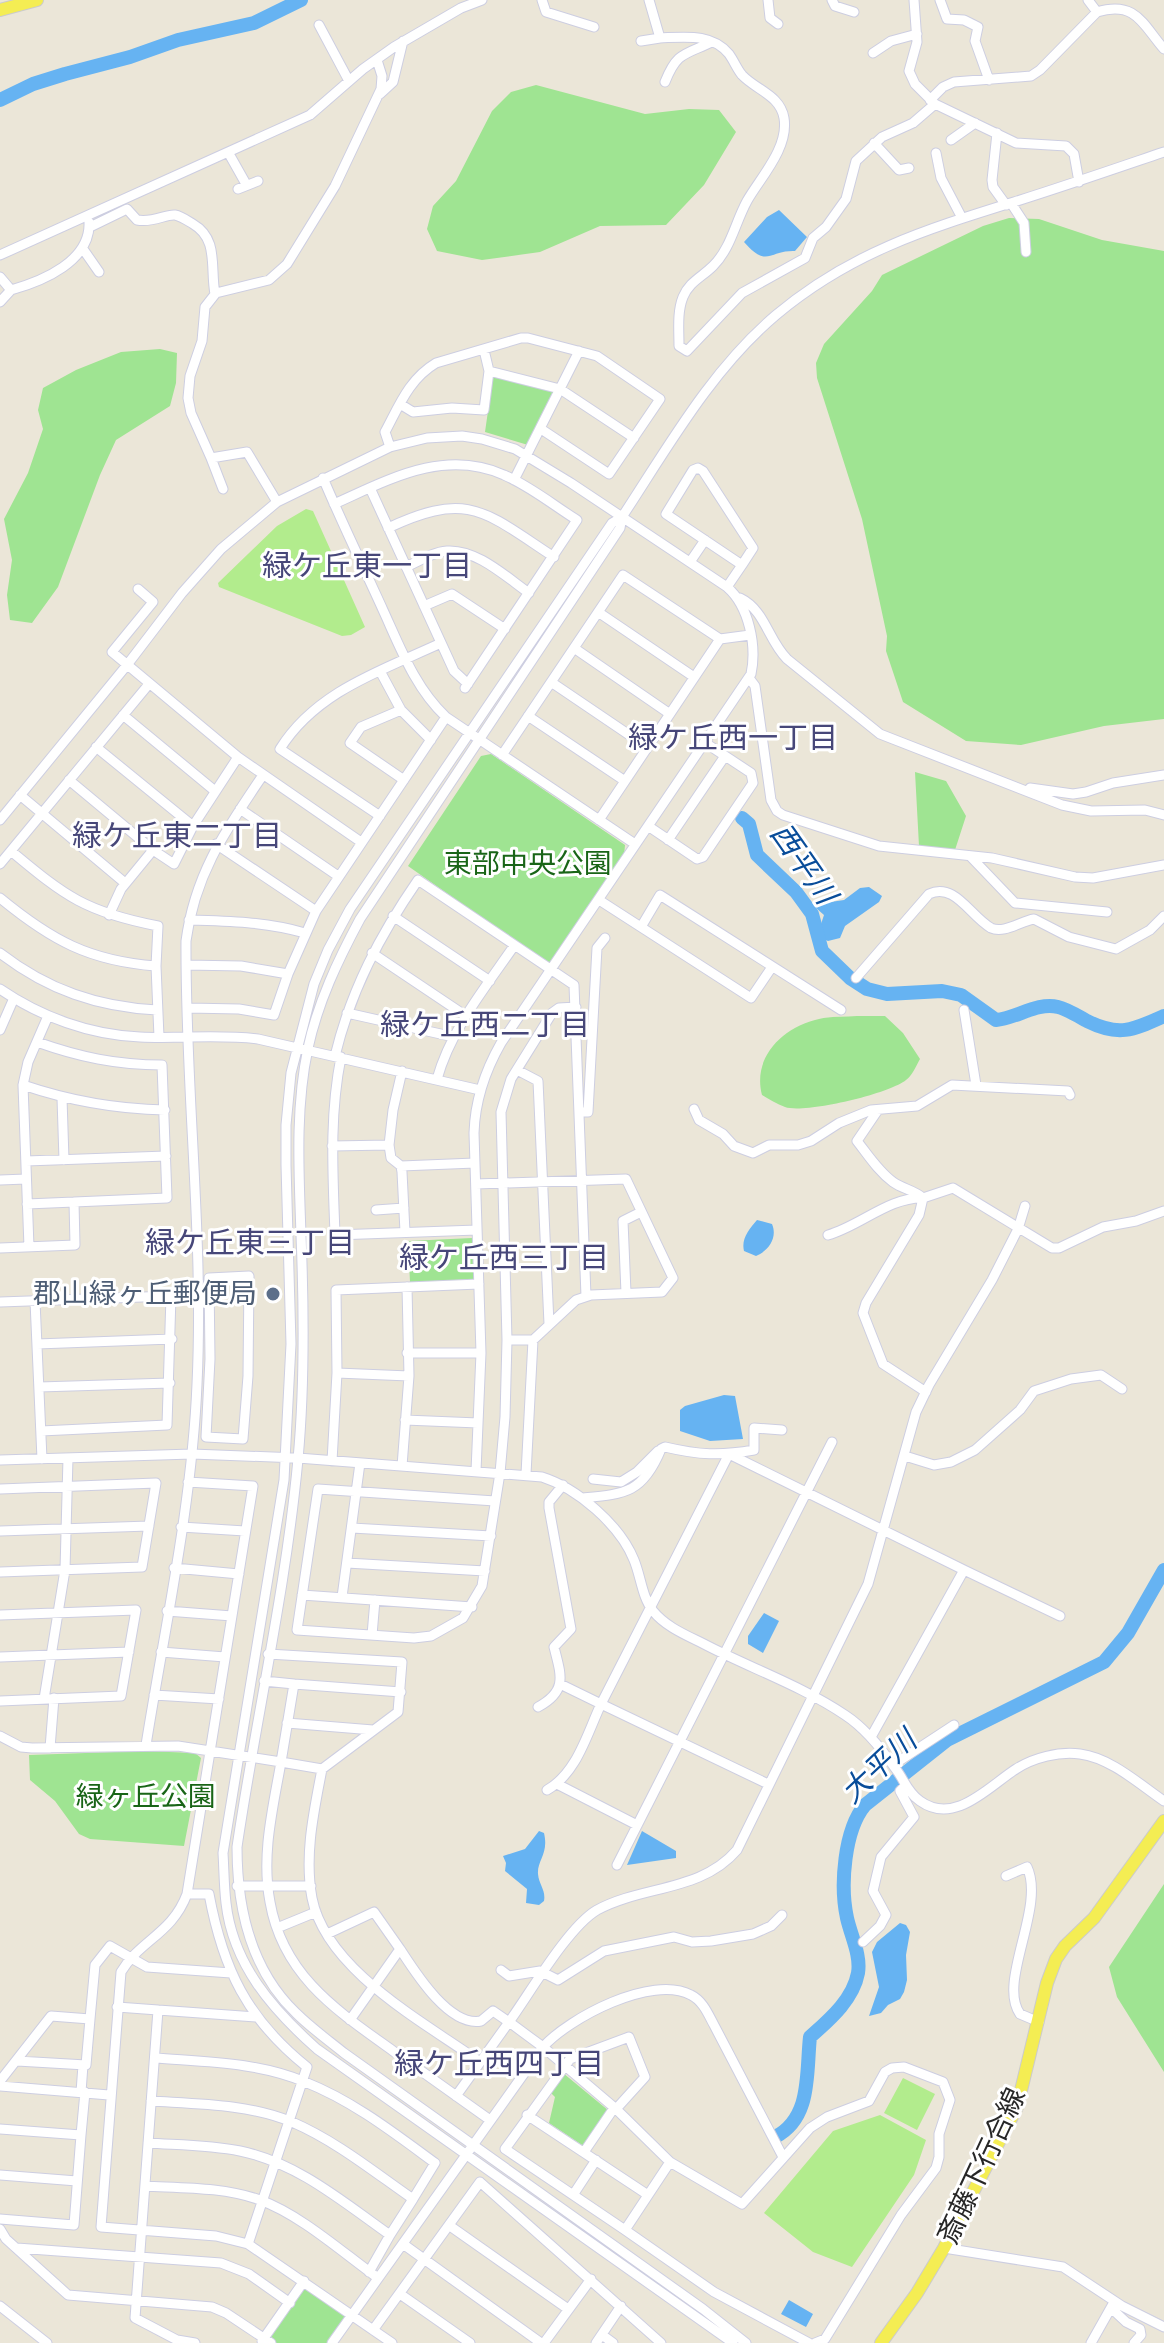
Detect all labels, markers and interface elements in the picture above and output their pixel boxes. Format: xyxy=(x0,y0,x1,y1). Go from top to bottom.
district label: 緑ケ丘東一丁目 xyxy=(262,548,472,585)
district label: 緑ケ丘西一丁目 xyxy=(628,720,838,757)
water label: 西平川 xyxy=(762,817,846,914)
district label: 緑ケ丘東二丁目 xyxy=(72,818,282,855)
park label: 東部中央公園 xyxy=(444,847,612,881)
district label: 緑ケ丘西二丁目 xyxy=(380,1007,590,1044)
district label: 緑ケ丘東三丁目 xyxy=(145,1225,355,1262)
district label: 緑ケ丘西三丁目 xyxy=(399,1240,609,1277)
place label: 郡山緑ヶ丘郵便局 xyxy=(33,1277,257,1311)
marker: 郡山緑ヶ丘郵便局 xyxy=(264,1285,282,1303)
water label: 大平川 xyxy=(833,1721,927,1811)
park label: 緑ヶ丘公園 xyxy=(76,1780,216,1814)
district label: 緑ケ丘西四丁目 xyxy=(394,2046,604,2083)
street label: 斎藤下行合線 xyxy=(931,2083,1033,2249)

